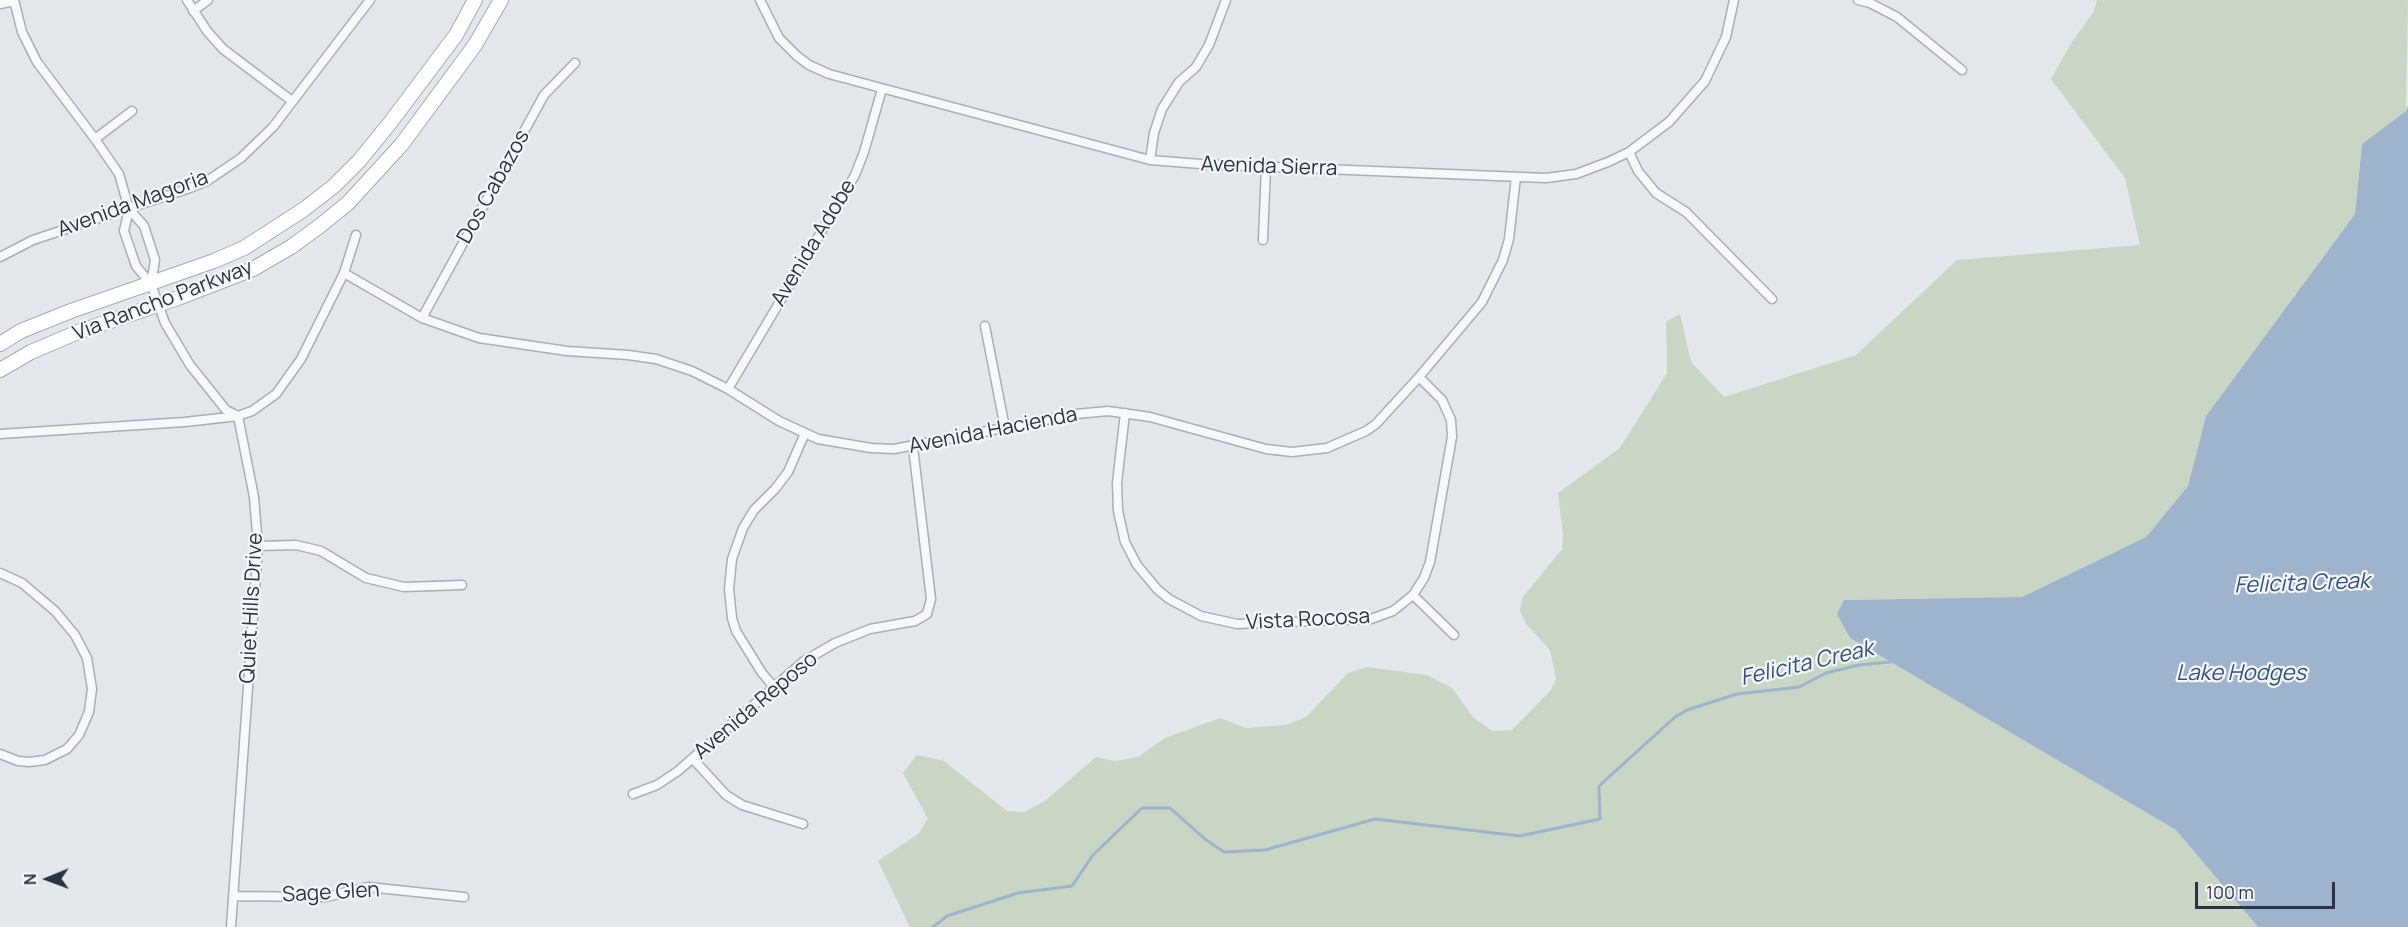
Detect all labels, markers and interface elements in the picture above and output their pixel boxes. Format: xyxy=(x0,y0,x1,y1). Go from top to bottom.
street label: Dos Cabazos xyxy=(452,126,536,248)
street label: Avenida Sierra xyxy=(1200,152,1338,182)
street label: Avenida Magoria xyxy=(54,165,212,243)
street label: Avenida Adobe xyxy=(766,175,862,311)
street label: Via Rancho Parkway xyxy=(70,255,256,347)
street label: Avenida Hacienda xyxy=(907,402,1079,460)
street label: Quiet Hills Drive xyxy=(235,532,269,684)
water label: Felicita Creak xyxy=(2234,568,2370,600)
street label: Vista Rocosa xyxy=(1245,604,1371,636)
water label: Felicita Creak xyxy=(1738,636,1876,692)
street label: Avenida Reposo xyxy=(689,647,823,765)
water label: Lake Hodges xyxy=(2176,661,2306,687)
north arrow xyxy=(18,849,78,909)
scale bar xyxy=(2198,870,2338,908)
text: N xyxy=(19,873,41,885)
street label: Sage Glen xyxy=(282,878,380,908)
text: 100 m xyxy=(2206,880,2254,904)

